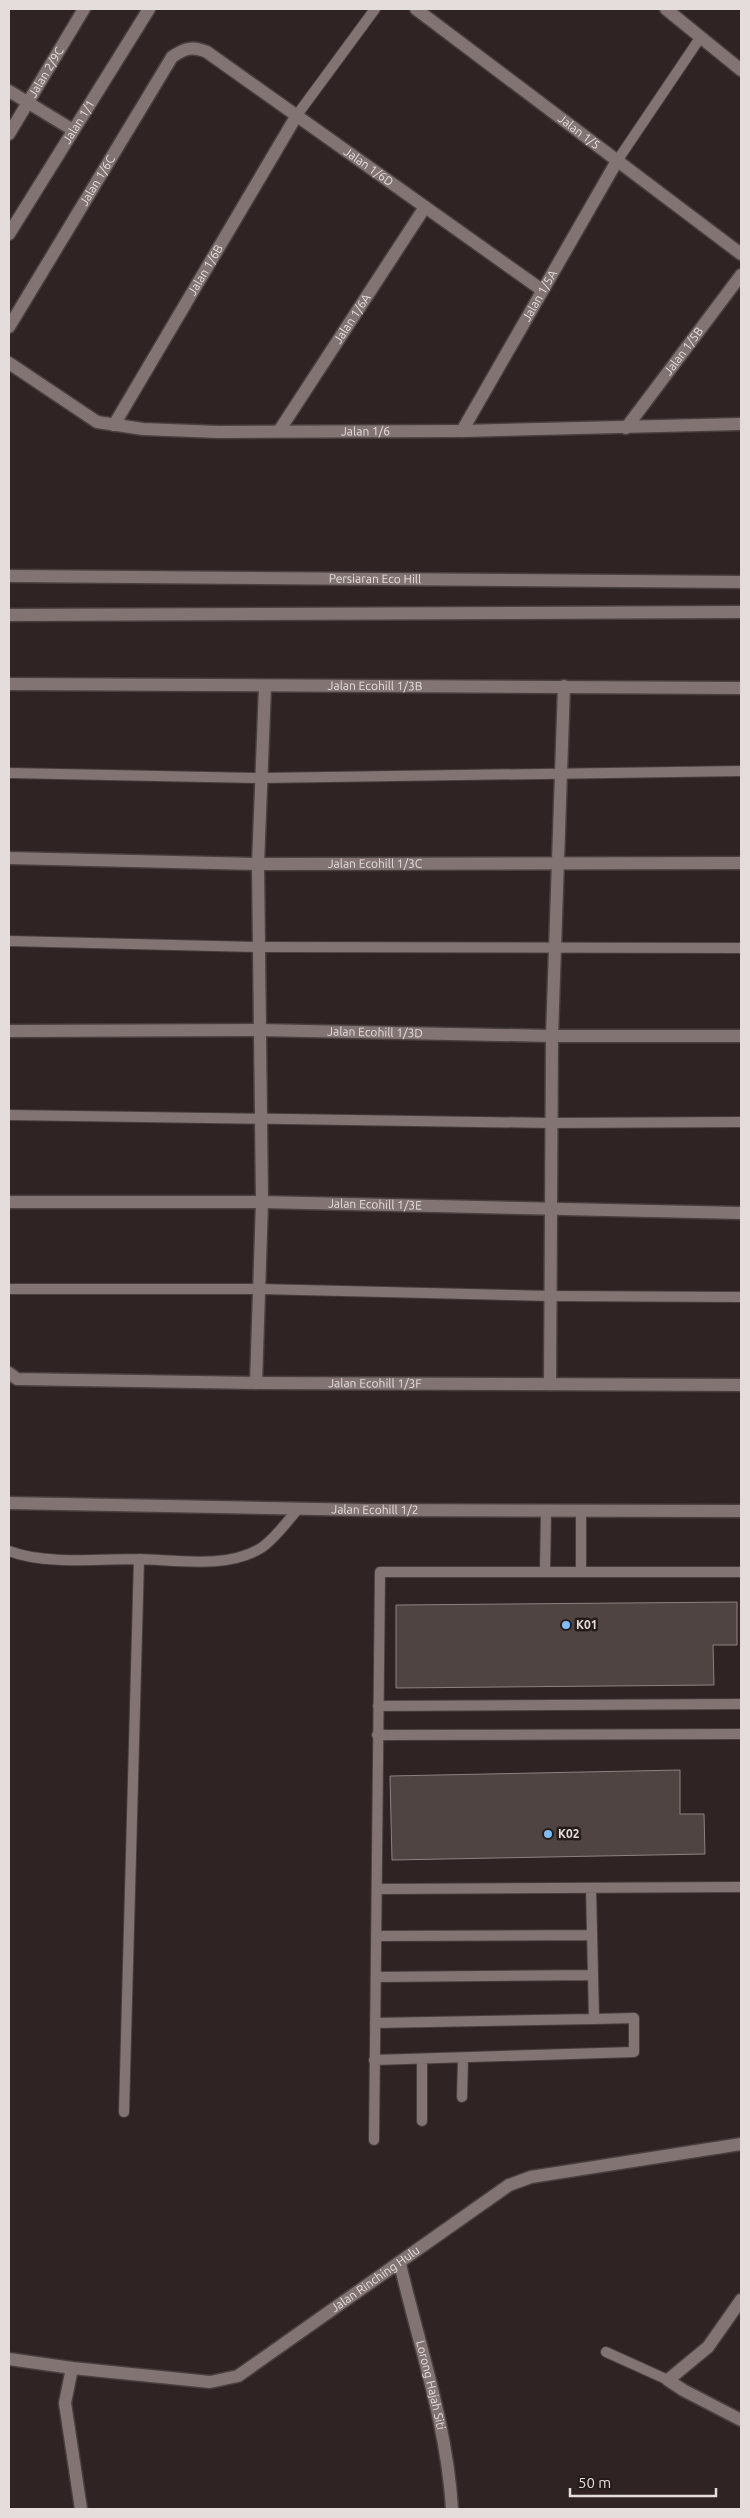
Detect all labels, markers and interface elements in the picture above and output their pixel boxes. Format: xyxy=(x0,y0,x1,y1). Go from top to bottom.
street label: Jalan 2/9C xyxy=(26,44,66,100)
street label: Jalan 1/1 xyxy=(60,97,97,146)
street label: Jalan 1/5 xyxy=(556,111,603,151)
street label: Jalan 1/6D xyxy=(342,144,396,188)
street label: Jalan 1/6C xyxy=(77,152,117,208)
street label: Jalan 1/6B xyxy=(185,242,225,297)
street label: Jalan 1/5A xyxy=(519,267,559,323)
street label: Jalan 1/6A xyxy=(331,291,373,346)
street label: Jalan 1/5B xyxy=(661,324,705,378)
street label: Jalan 1/6 xyxy=(341,424,390,437)
street label: Persiaran Eco Hill xyxy=(329,572,421,585)
street label: Jalan Ecohill 1/3B xyxy=(328,679,422,692)
street label: Jalan Ecohill 1/3C xyxy=(328,857,423,870)
street label: Jalan Ecohill 1/3D xyxy=(327,1024,423,1039)
street label: Jalan Ecohill 1/3E xyxy=(328,1197,422,1212)
street label: Jalan Ecohill 1/3F xyxy=(328,1376,422,1390)
street label: Jalan Ecohill 1/2 xyxy=(331,1502,419,1516)
place label: K01 xyxy=(576,1618,598,1631)
marker: K01 xyxy=(560,1619,572,1631)
place label: K02 xyxy=(558,1827,580,1840)
marker: K02 xyxy=(542,1828,554,1840)
street label: Jalan Rinching Hulu xyxy=(328,2243,422,2314)
street label: Lorong Hajah Siti xyxy=(414,2339,448,2431)
scale bar xyxy=(570,2466,716,2498)
text: 50 m xyxy=(578,2474,611,2491)

